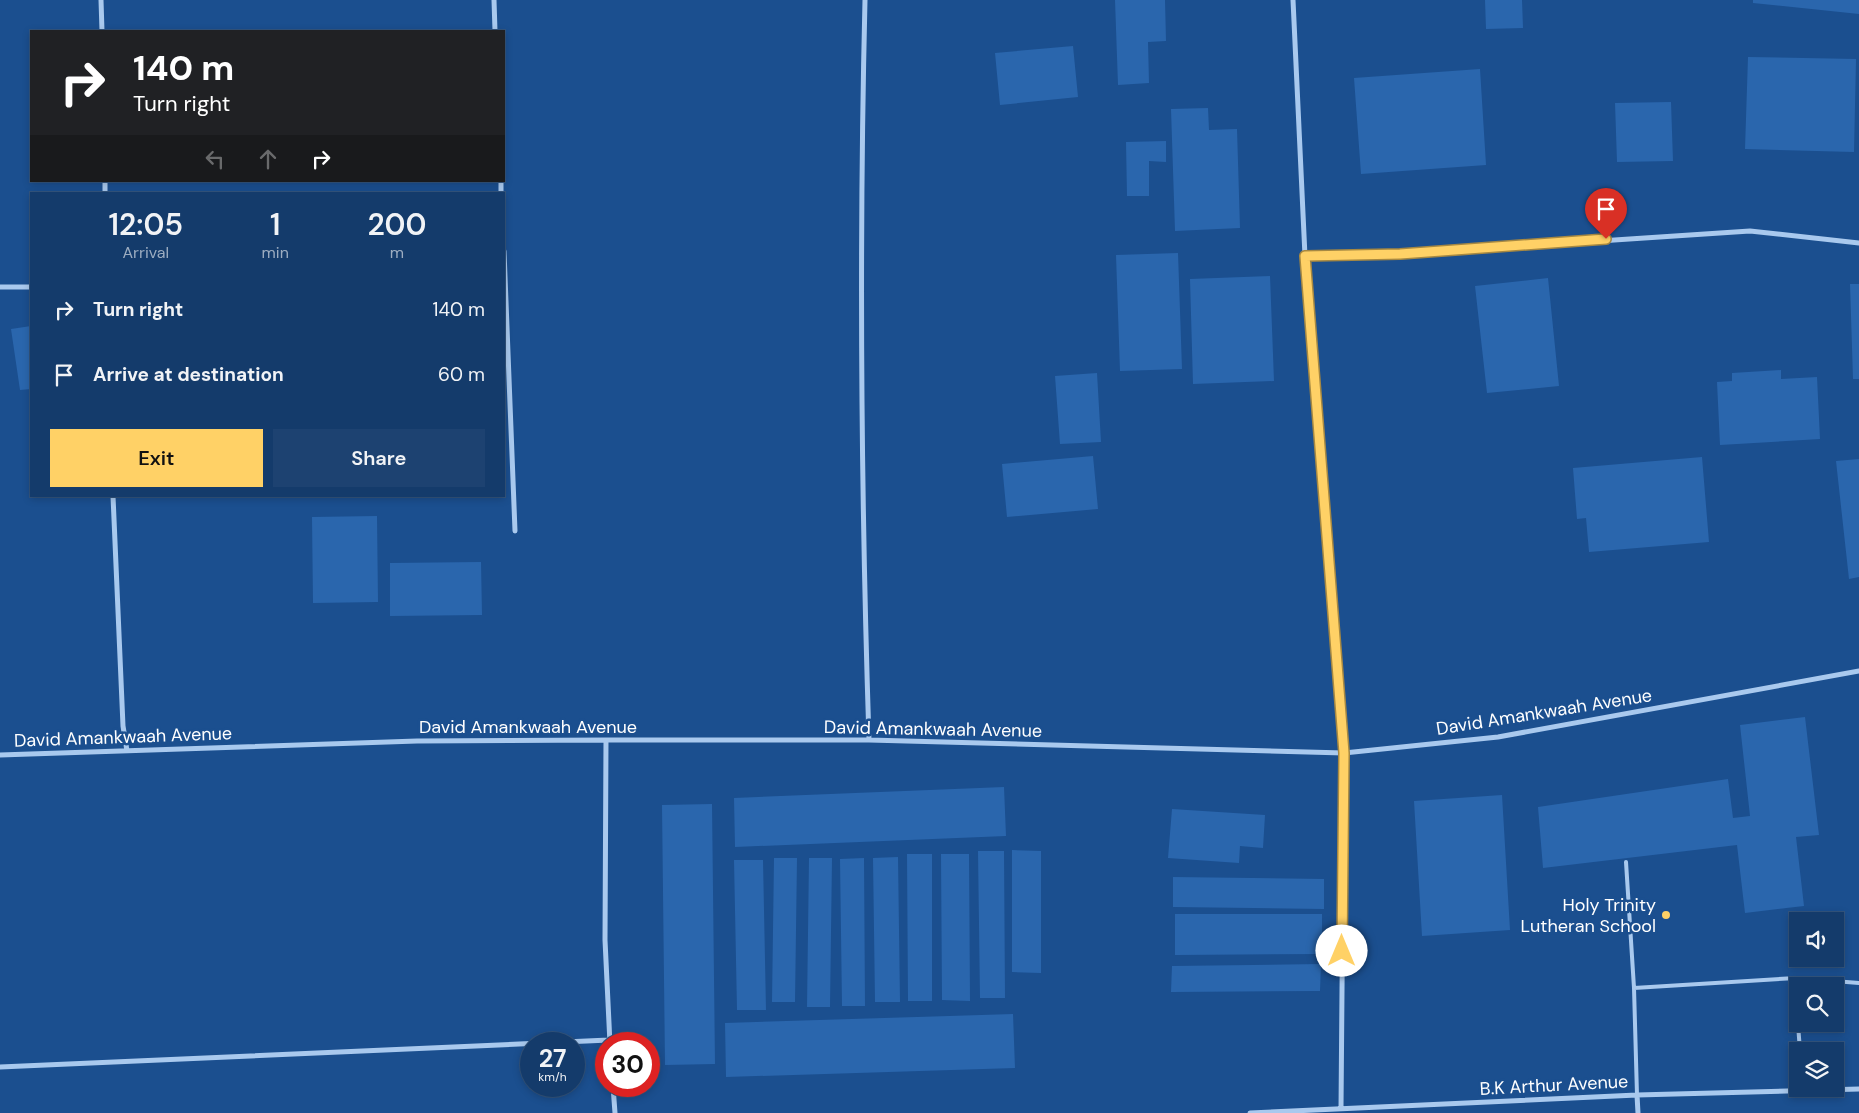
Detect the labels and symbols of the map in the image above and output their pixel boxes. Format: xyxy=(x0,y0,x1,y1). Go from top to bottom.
pin xyxy=(1585,188,1627,239)
street label: David Amankwaah Avenue xyxy=(1434,683,1654,741)
street label: David Amankwaah Avenue xyxy=(419,715,637,739)
street label: David Amankwaah Avenue xyxy=(824,715,1042,743)
street label: David Amankwaah Avenue xyxy=(14,721,232,753)
place label: Holy Trinity Lutheran School xyxy=(1521,893,1656,938)
marker: Holy Trinity Lutheran School xyxy=(1660,909,1672,921)
position arrow xyxy=(1315,924,1367,976)
speed limit sign: 30 xyxy=(595,1032,660,1097)
street label: B.K Arthur Avenue xyxy=(1479,1069,1629,1101)

